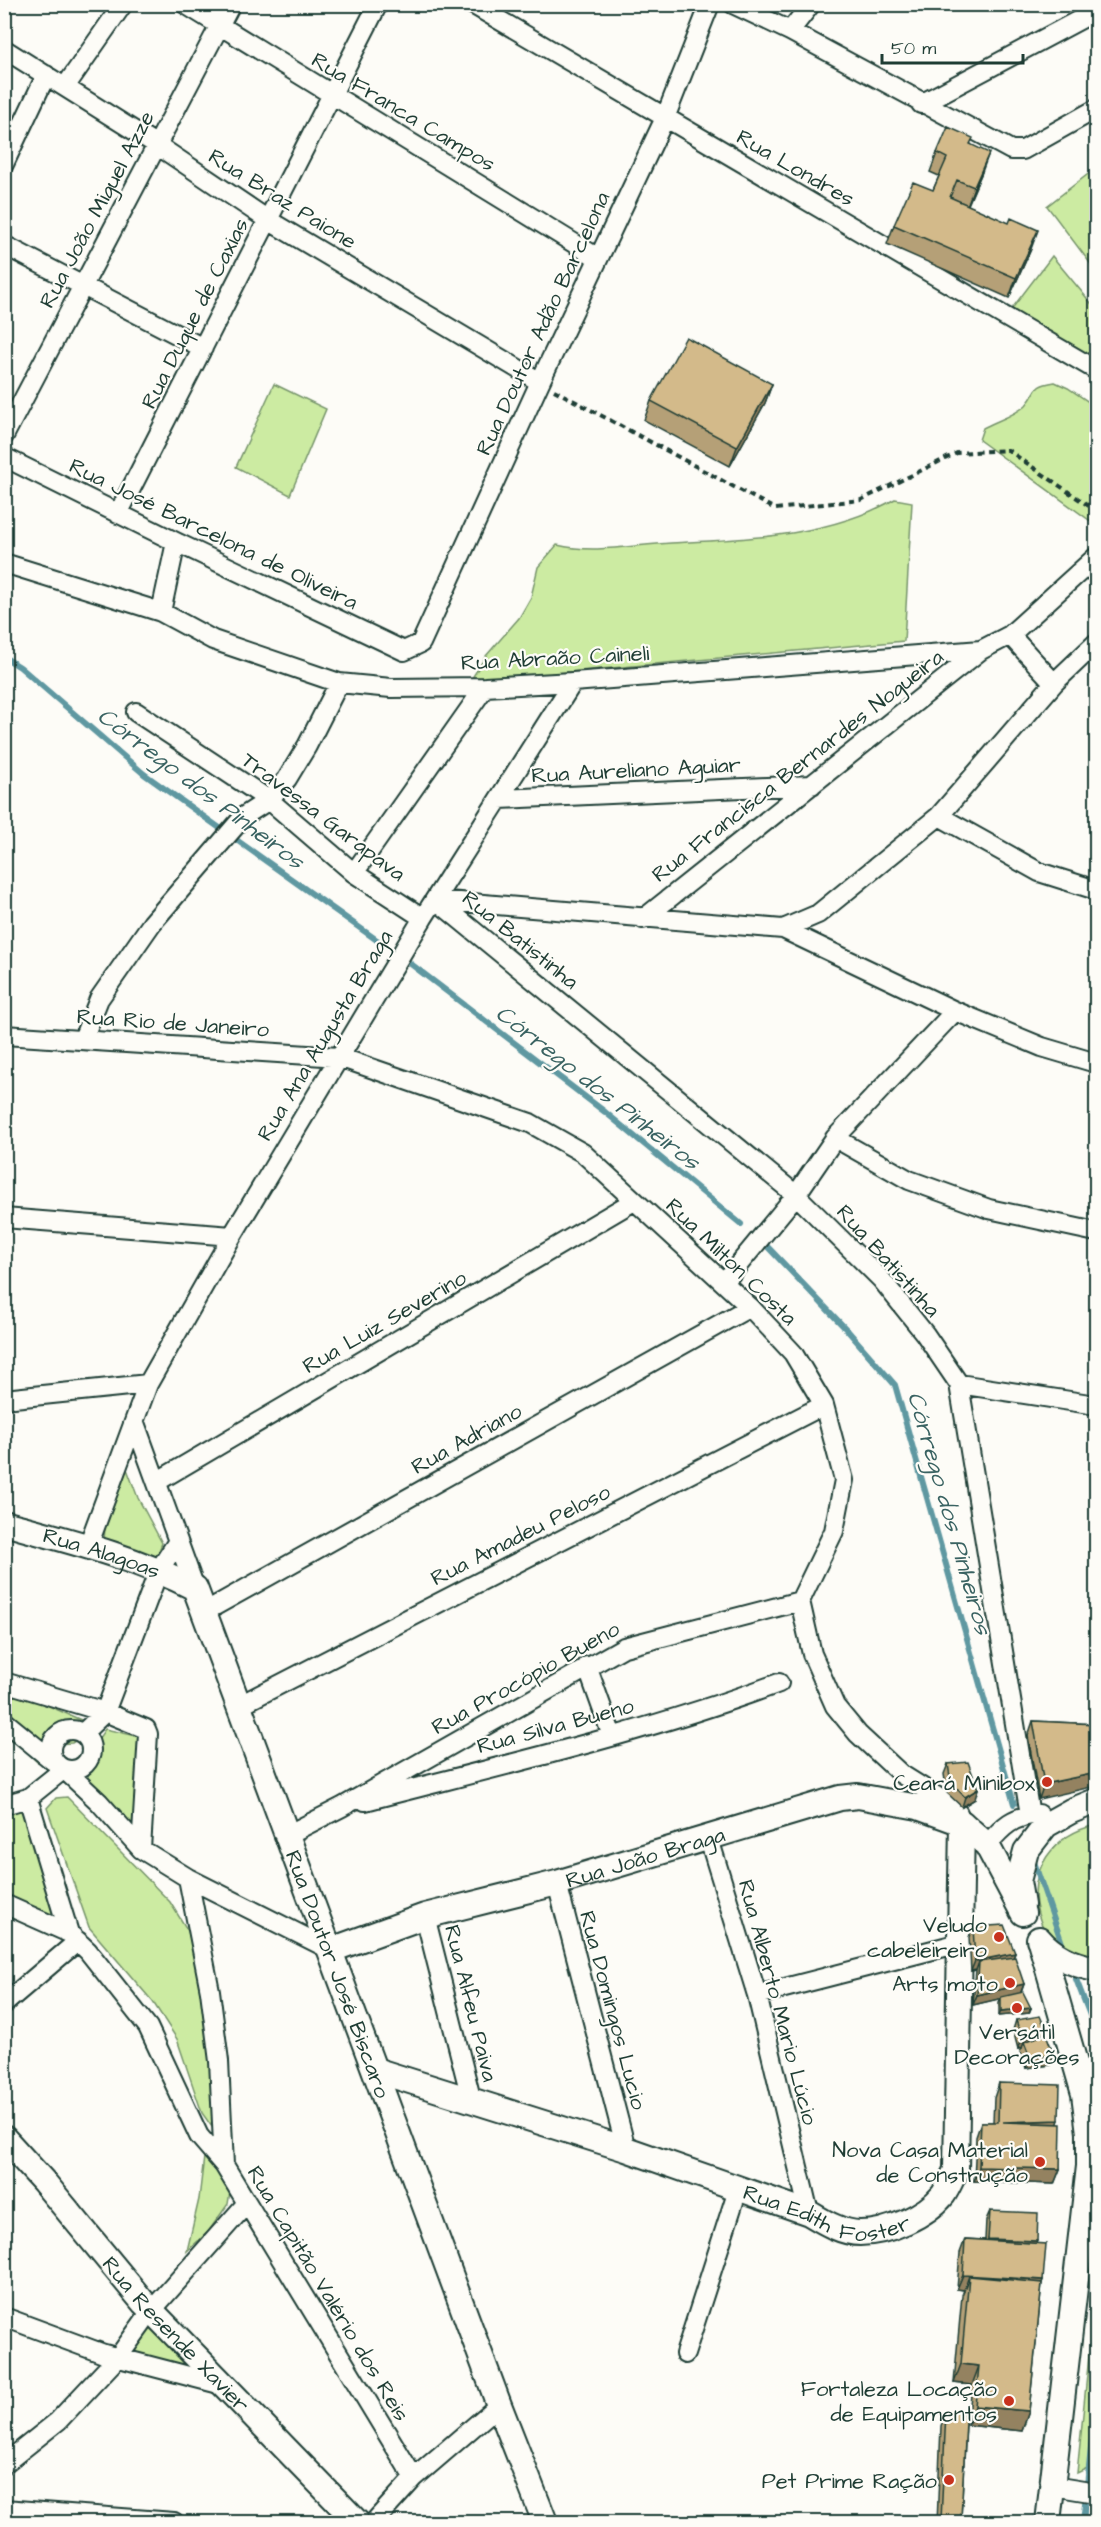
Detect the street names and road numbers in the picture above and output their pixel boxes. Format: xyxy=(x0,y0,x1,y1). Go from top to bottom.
street label: Rua Franca Campos xyxy=(305,45,501,180)
street label: Rua João Miguel Azze xyxy=(32,106,163,314)
street label: Rua Londres xyxy=(730,122,860,215)
street label: Rua Braz Paione xyxy=(202,141,362,257)
street label: Rua Doutor Adão Barcelona xyxy=(469,187,618,460)
street label: Rua Duque de Caxias xyxy=(134,213,257,414)
street label: Rua José Barcelona de Oliveira xyxy=(64,451,363,618)
street label: Rua Abraão Caineli xyxy=(460,638,650,679)
street label: Rua Francisca Bernardes Nogueira xyxy=(645,642,951,891)
street label: Travessa Garapava xyxy=(235,745,412,889)
street label: Rua Aureliano Aguiar xyxy=(531,750,742,792)
street label: Rua Batistinha xyxy=(455,883,585,997)
street label: Rua Ana Augusta Braga xyxy=(250,924,402,1148)
street label: Rua Rio de Janeiro xyxy=(76,1001,271,1046)
street label: Rua Milton Costa xyxy=(658,1191,804,1333)
street label: Rua Batistinha xyxy=(829,1198,947,1324)
street label: Rua Luiz Severino xyxy=(297,1262,473,1382)
street label: Rua Adriano xyxy=(406,1396,528,1483)
street label: Rua Amadeu Peloso xyxy=(426,1476,616,1594)
street label: Rua Alagoas xyxy=(39,1520,165,1587)
street label: Rua Procópio Bueno xyxy=(426,1613,626,1743)
street label: Rua Silva Bueno xyxy=(473,1690,638,1762)
street label: Rua João Braga xyxy=(562,1819,729,1897)
street label: Rua Doutor José Biscaro xyxy=(277,1846,398,2103)
street label: Rua Alberto Mario Lúcio xyxy=(730,1876,825,2129)
street label: Rua Domingos Lucio xyxy=(570,1908,654,2114)
street label: Rua Alfeu Paiva xyxy=(436,1922,505,2085)
street label: Rua Capitão Valério dos Reis xyxy=(239,2160,416,2427)
street label: Rua Edith Foster xyxy=(739,2177,916,2250)
street label: Rua Resende Xavier xyxy=(94,2250,256,2420)

